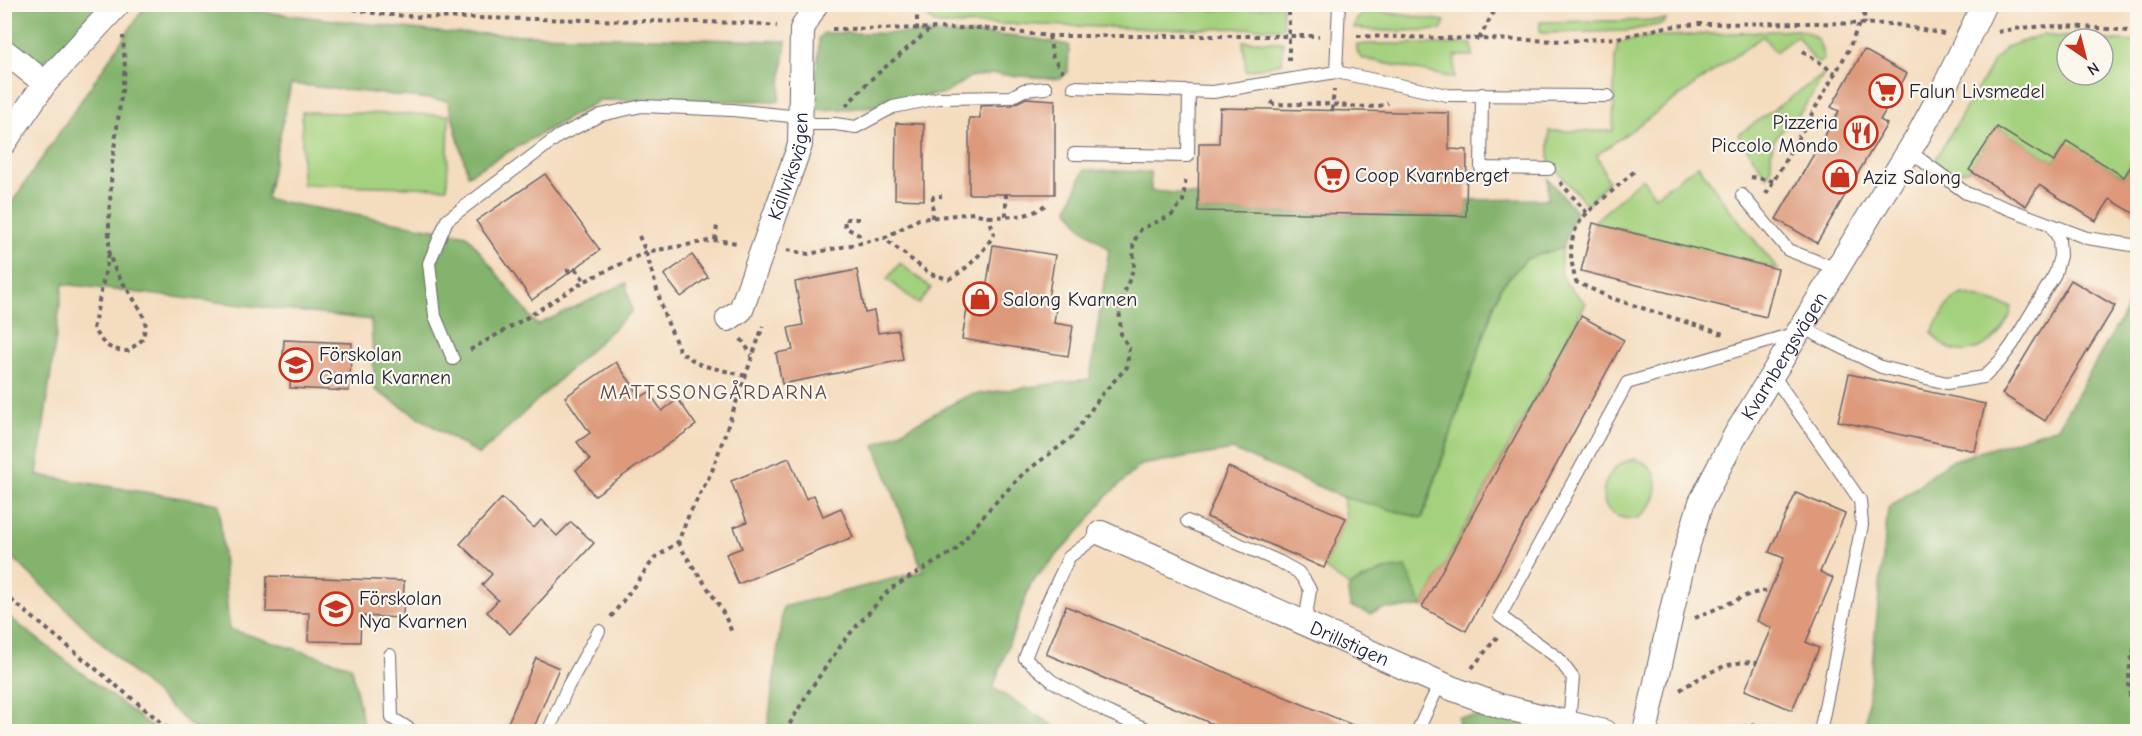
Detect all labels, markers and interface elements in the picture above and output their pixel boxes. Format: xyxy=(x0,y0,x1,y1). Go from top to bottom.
north arrow xyxy=(2055,27,2115,87)
text: N xyxy=(2084,58,2102,79)
supermarket icon: Falun Livsmedel xyxy=(1868,73,1904,109)
place label: Falun Livsmedel xyxy=(1909,80,2045,103)
place label: Pizzeria Piccolo Mondo xyxy=(1711,111,1838,157)
street label: Källviksvägen xyxy=(763,112,812,223)
restaurant icon: Pizzeria Piccolo Mondo xyxy=(1843,115,1879,151)
supermarket icon: Coop Kvarnberget xyxy=(1314,157,1350,193)
shop icon: Aziz Salong xyxy=(1822,159,1858,195)
place label: Coop Kvarnberget xyxy=(1355,164,1510,187)
place label: Aziz Salong xyxy=(1863,166,1961,189)
shop icon: Salong Kvarnen xyxy=(962,281,998,317)
place label: Salong Kvarnen xyxy=(1003,288,1137,311)
street label: Kvarnbergsvägen xyxy=(1736,288,1832,424)
place label: Förskolan Gamla Kvarnen xyxy=(319,343,451,389)
school or university icon: Förskolan Gamla Kvarnen xyxy=(278,347,314,383)
district label: MATTSSONGÅRDARNA xyxy=(600,380,828,404)
place label: Förskolan Nya Kvarnen xyxy=(359,587,467,633)
school or university icon: Förskolan Nya Kvarnen xyxy=(318,591,354,627)
street label: Drillstigen xyxy=(1307,616,1393,671)

